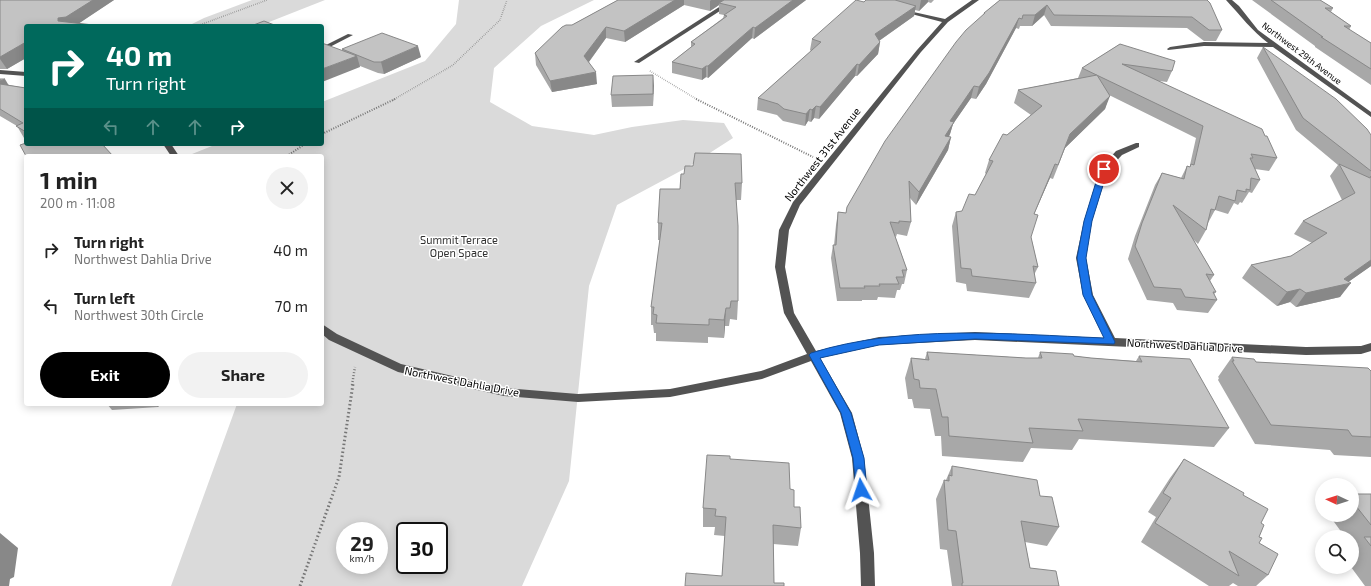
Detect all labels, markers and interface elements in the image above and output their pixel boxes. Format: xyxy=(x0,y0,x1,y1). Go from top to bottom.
street label: Northwest 29th Avenue xyxy=(1260,19,1344,87)
text: 40 m xyxy=(106,38,172,72)
icon: right xyxy=(40,40,92,92)
text: Turn right xyxy=(106,72,186,94)
street label: Northwest 31st Avenue xyxy=(781,104,863,204)
icon: left xyxy=(100,116,122,138)
icon: ahead xyxy=(142,116,164,138)
icon: ahead xyxy=(184,116,206,138)
icon: right xyxy=(226,116,248,138)
pin xyxy=(1087,152,1121,186)
icon: arrive xyxy=(1093,158,1115,180)
text: 1 min xyxy=(40,165,98,194)
button: close xyxy=(266,167,308,209)
text: 200 m · 11:08 xyxy=(40,195,115,211)
text: Turn right xyxy=(74,233,144,251)
park label: Summit Terrace Open Space xyxy=(420,233,498,259)
icon: right xyxy=(40,239,62,261)
text: 40 m xyxy=(273,241,308,259)
text: Northwest Dahlia Drive xyxy=(74,251,212,267)
text: Turn left xyxy=(74,289,135,307)
icon: left xyxy=(40,295,62,317)
text: 70 m xyxy=(275,297,308,315)
text: Northwest 30th Circle xyxy=(74,307,204,323)
street label: Northwest Dahlia Drive xyxy=(1126,335,1244,355)
button: Exit xyxy=(40,352,170,398)
button: Share xyxy=(178,352,308,398)
street label: Northwest Dahlia Drive xyxy=(404,364,521,399)
position arrow xyxy=(840,469,882,511)
north arrow xyxy=(1315,478,1359,522)
map controls xyxy=(1315,478,1359,574)
speed limit sign: 30 xyxy=(396,522,448,574)
button: search xyxy=(1315,530,1359,574)
text: 29 xyxy=(350,531,374,555)
text: km/h xyxy=(350,552,374,564)

